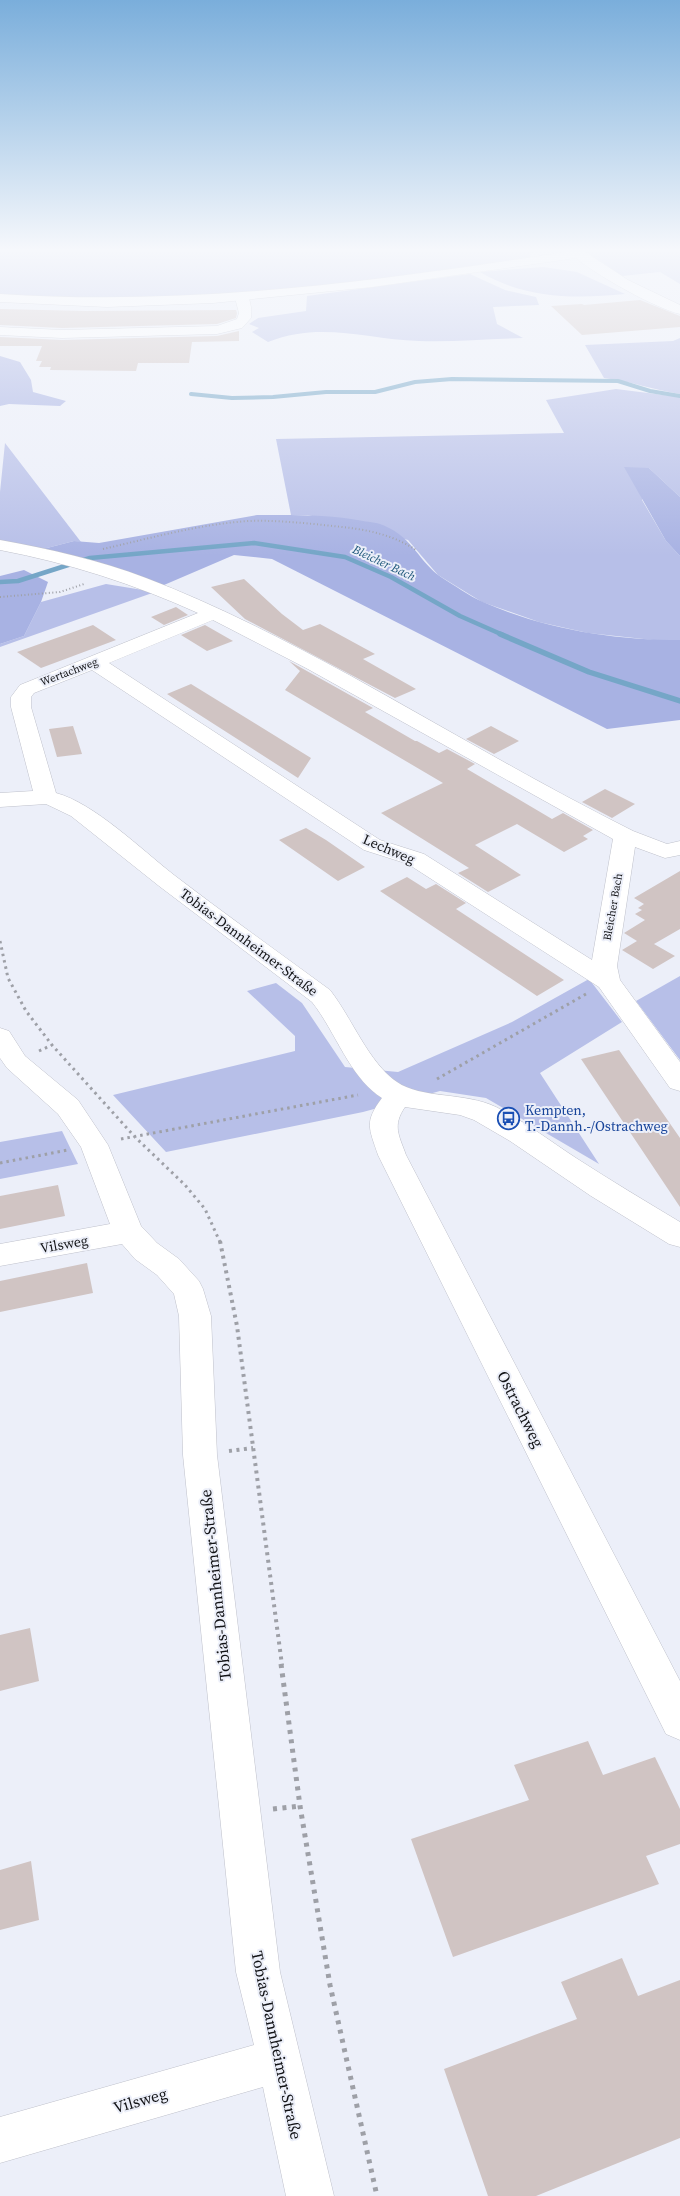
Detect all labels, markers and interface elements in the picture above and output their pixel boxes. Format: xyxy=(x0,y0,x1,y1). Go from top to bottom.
water label: Bleicher Bach xyxy=(349,541,418,585)
street label: Wertachweg xyxy=(38,654,100,690)
street label: Lechweg xyxy=(360,829,418,869)
street label: Bleicher Bach xyxy=(600,872,626,942)
street label: Tobias-Dannheimer-Straße xyxy=(176,883,322,1001)
place label: Kempten, T.-Dannh.-/Ostrachweg xyxy=(525,1100,668,1136)
bus stop icon: Kempten, T.-Dannh.-/Ostrachweg xyxy=(497,1106,521,1130)
street label: Vilsweg xyxy=(39,1230,89,1258)
street label: Ostrachweg xyxy=(492,1367,550,1451)
street label: Tobias-Dannheimer-Straße xyxy=(194,1488,236,1682)
street label: Tobias-Dannheimer-Straße xyxy=(246,1949,308,2141)
street label: Vilsweg xyxy=(110,2082,170,2118)

